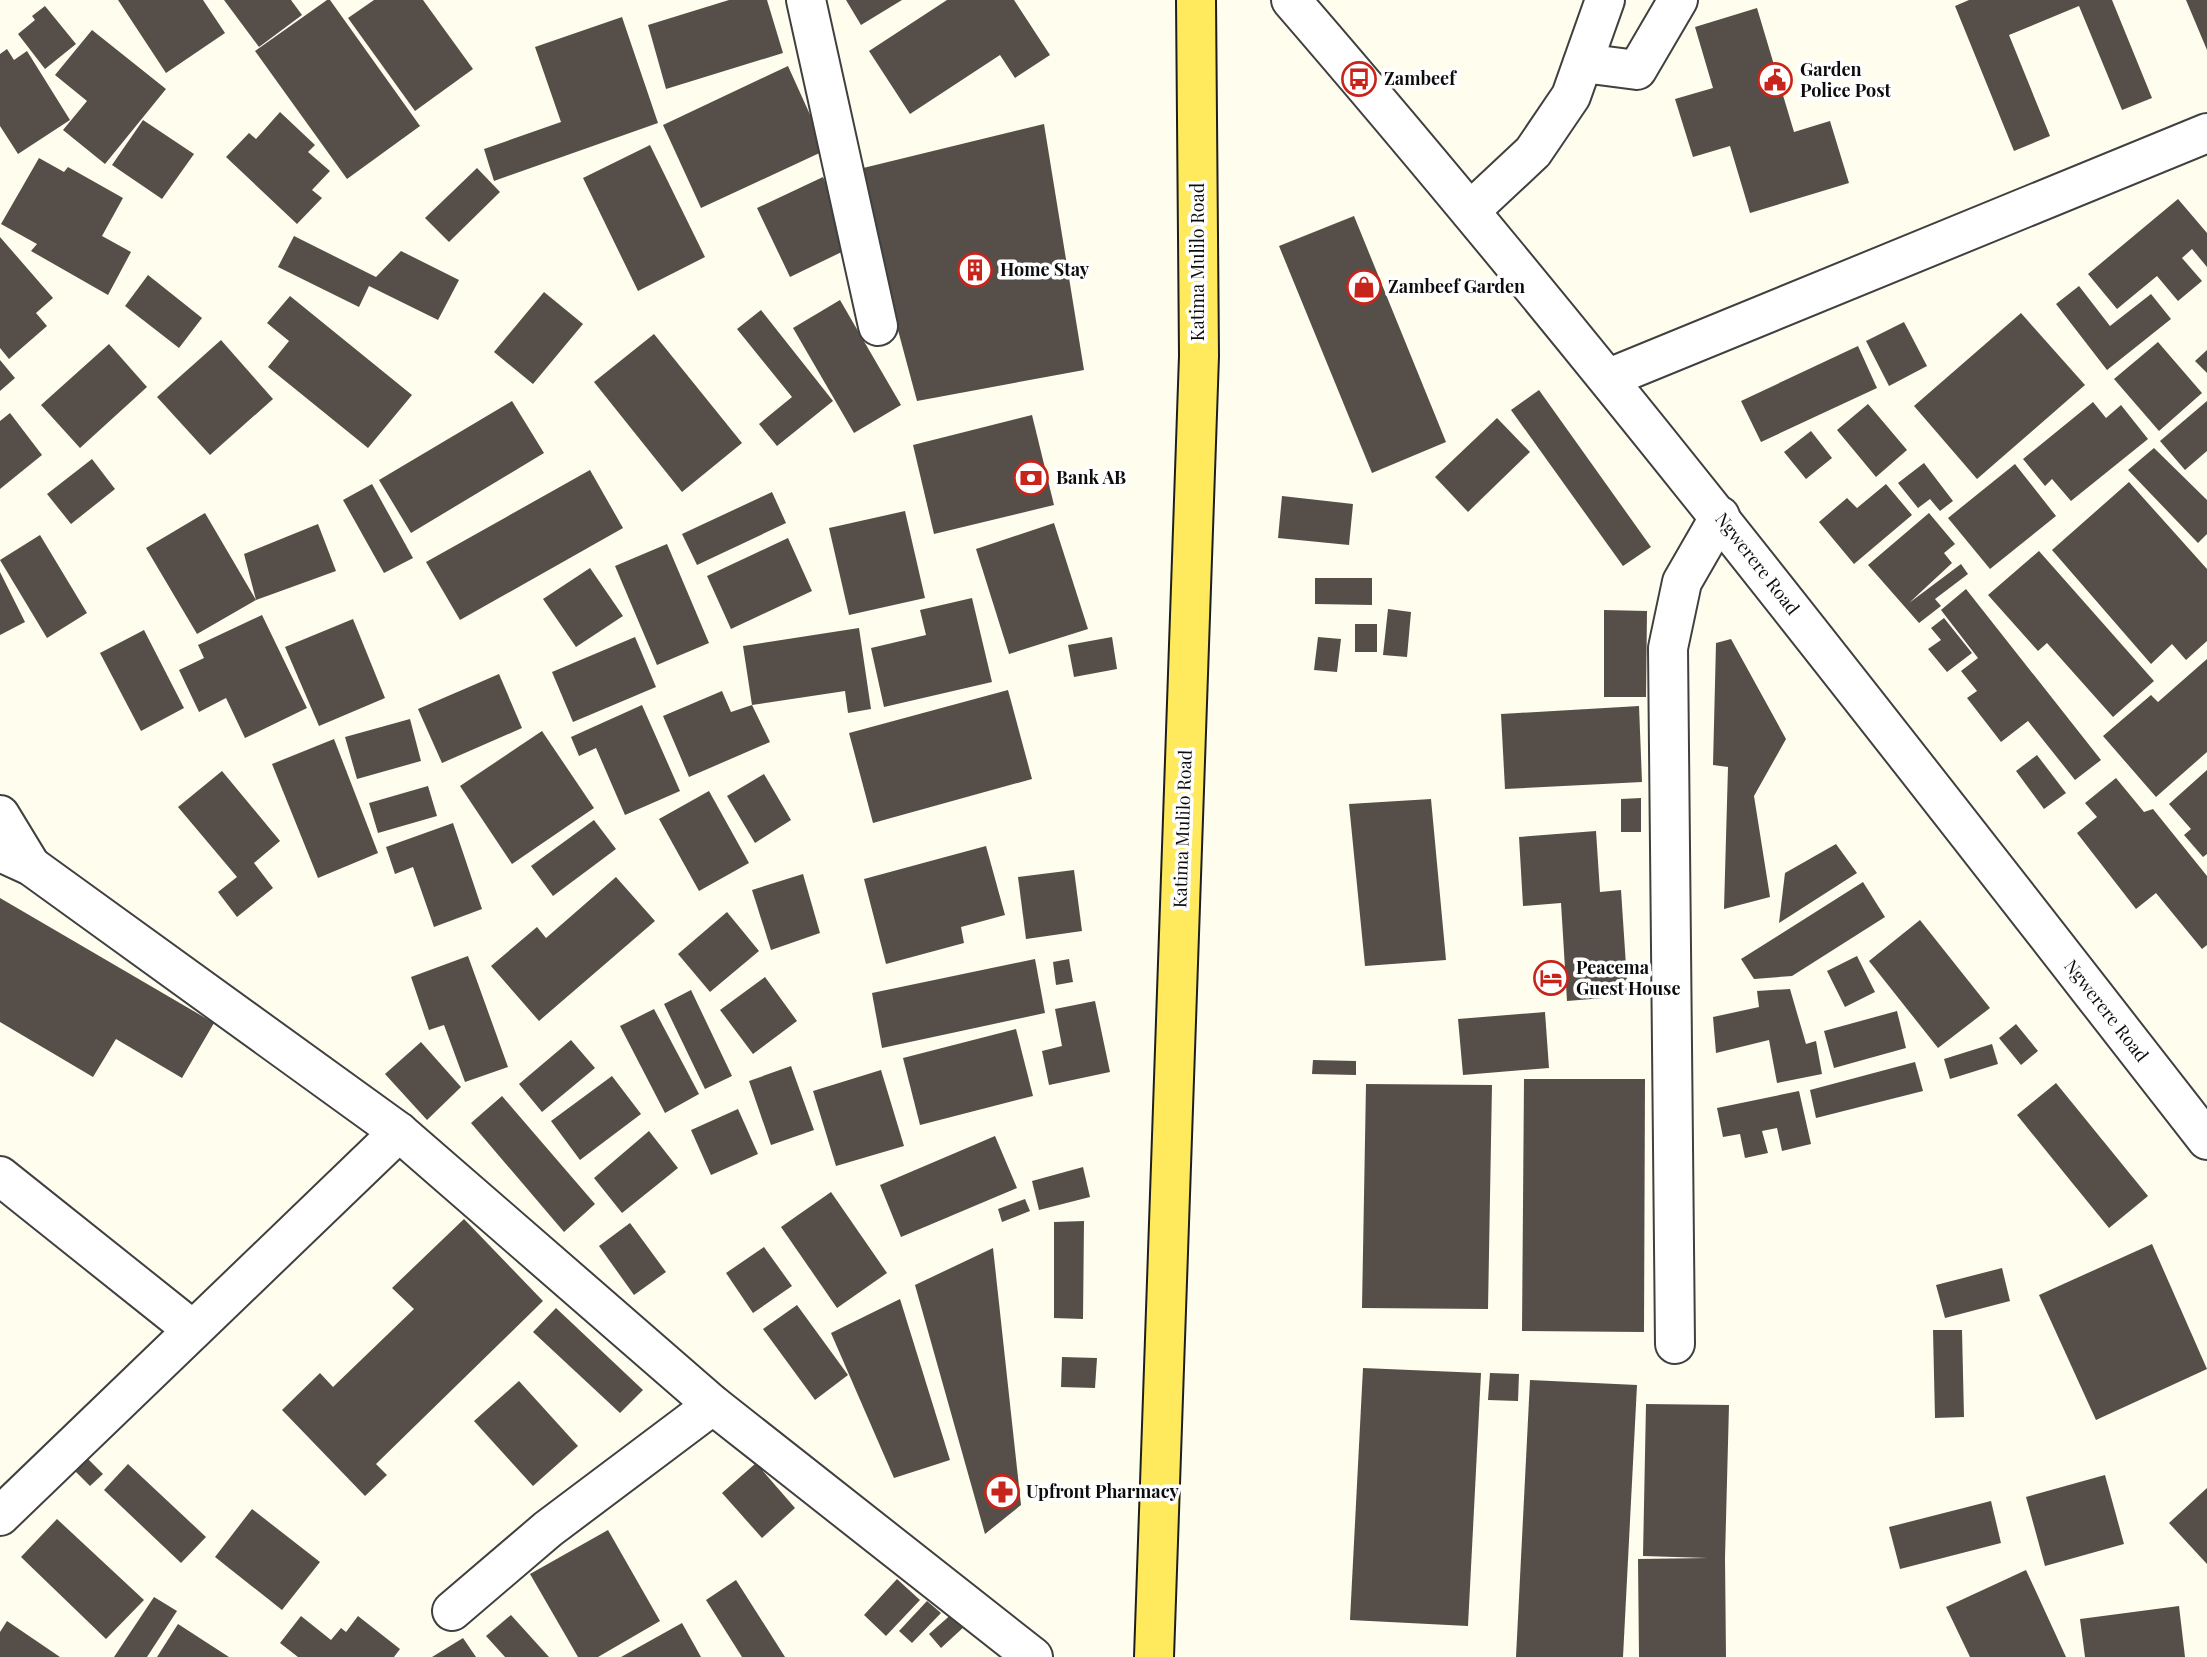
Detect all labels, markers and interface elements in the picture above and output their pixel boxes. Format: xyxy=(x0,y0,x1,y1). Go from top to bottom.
place label: Garden Police Post xyxy=(1800,57,1891,102)
bus stop icon: Zambeef xyxy=(1340,60,1378,98)
public building icon: Garden Police Post xyxy=(1756,61,1794,99)
place label: Zambeef xyxy=(1384,66,1457,90)
street label: Katima Mulilo Road xyxy=(1185,182,1209,341)
building icon: Home Stay xyxy=(956,251,994,289)
place label: Home Stay xyxy=(1000,257,1090,281)
shop icon: Zambeef Garden xyxy=(1345,268,1383,306)
place label: Zambeef Garden xyxy=(1388,274,1525,298)
bank icon: Bank AB xyxy=(1012,459,1050,497)
place label: Bank AB xyxy=(1056,465,1126,489)
street label: Ngwerere Road xyxy=(1710,507,1806,620)
street label: Katima Mulilo Road xyxy=(1167,749,1197,908)
street label: Ngwerere Road xyxy=(2059,954,2155,1067)
place label: Peacema Guest House xyxy=(1576,955,1680,1000)
hotel icon: Peacema Guest House xyxy=(1532,959,1570,997)
pharmacy icon: Upfront Pharmacy xyxy=(983,1473,1021,1511)
place label: Upfront Pharmacy xyxy=(1026,1479,1180,1503)

